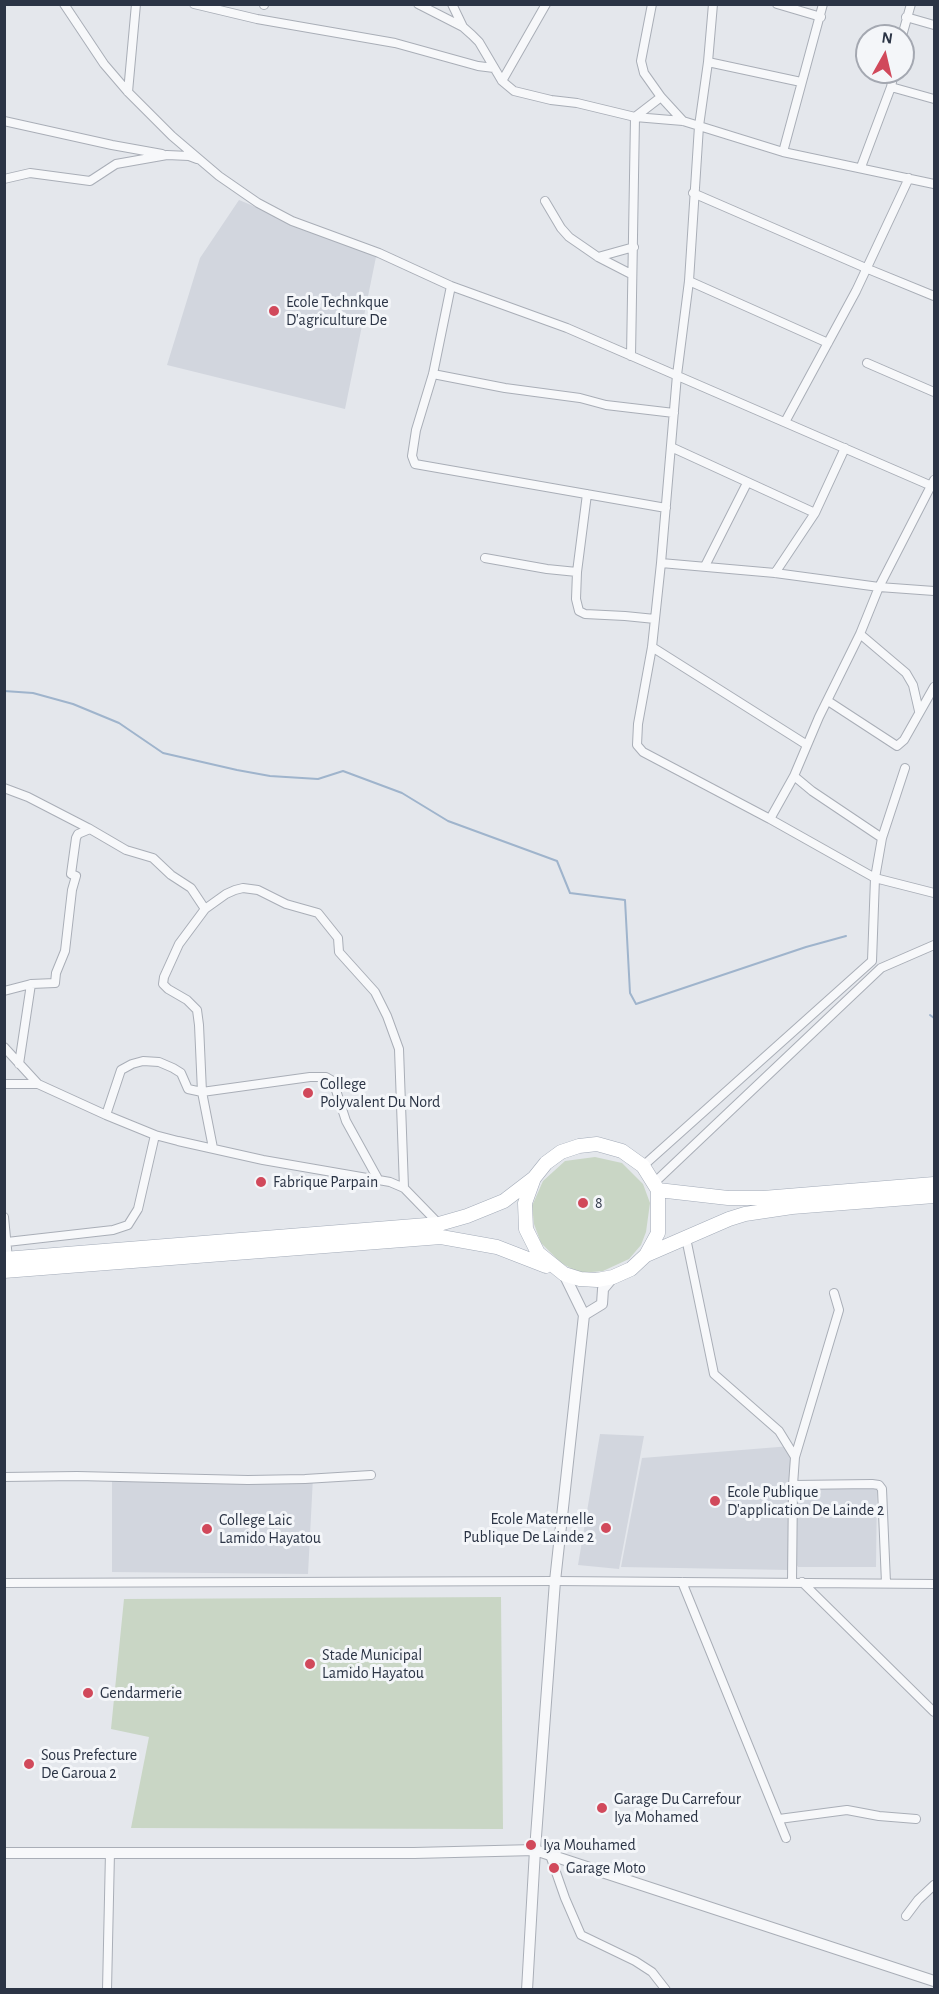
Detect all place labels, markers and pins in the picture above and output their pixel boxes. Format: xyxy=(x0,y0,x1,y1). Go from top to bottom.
place label: Ecole Technkque D'agriculture De xyxy=(286,292,389,330)
marker: Ecole Technkque D'agriculture De xyxy=(267,304,281,318)
place label: College Polyvalent Du Nord xyxy=(320,1074,440,1112)
marker: College Polyvalent Du Nord xyxy=(301,1086,315,1100)
place label: Fabrique Parpain xyxy=(273,1172,378,1192)
marker: Fabrique Parpain xyxy=(254,1175,268,1189)
place label: 8 xyxy=(595,1193,603,1213)
marker: 8 xyxy=(576,1196,590,1210)
place label: Ecole Publique D'application De Lainde 2 xyxy=(727,1482,884,1520)
marker: Ecole Publique D'application De Lainde 2 xyxy=(708,1494,722,1508)
place label: Ecole Maternelle Publique De Lainde 2 xyxy=(463,1509,594,1547)
place label: College Laic Lamido Hayatou xyxy=(219,1510,321,1548)
marker: Ecole Maternelle Publique De Lainde 2 xyxy=(599,1521,613,1535)
marker: College Laic Lamido Hayatou xyxy=(200,1522,214,1536)
place label: Stade Municipal Lamido Hayatou xyxy=(322,1645,424,1683)
marker: Stade Municipal Lamido Hayatou xyxy=(303,1657,317,1671)
place label: Gendarmerie xyxy=(100,1683,182,1703)
marker: Gendarmerie xyxy=(81,1686,95,1700)
place label: Sous Prefecture De Garoua 2 xyxy=(41,1745,137,1783)
marker: Sous Prefecture De Garoua 2 xyxy=(22,1757,36,1771)
place label: Garage Du Carrefour Iya Mohamed xyxy=(614,1789,741,1827)
marker: Garage Du Carrefour Iya Mohamed xyxy=(595,1801,609,1815)
place label: Iya Mouhamed xyxy=(543,1835,636,1855)
marker: Iya Mouhamed xyxy=(524,1838,538,1852)
place label: Garage Moto xyxy=(566,1858,646,1878)
marker: Garage Moto xyxy=(547,1861,561,1875)

